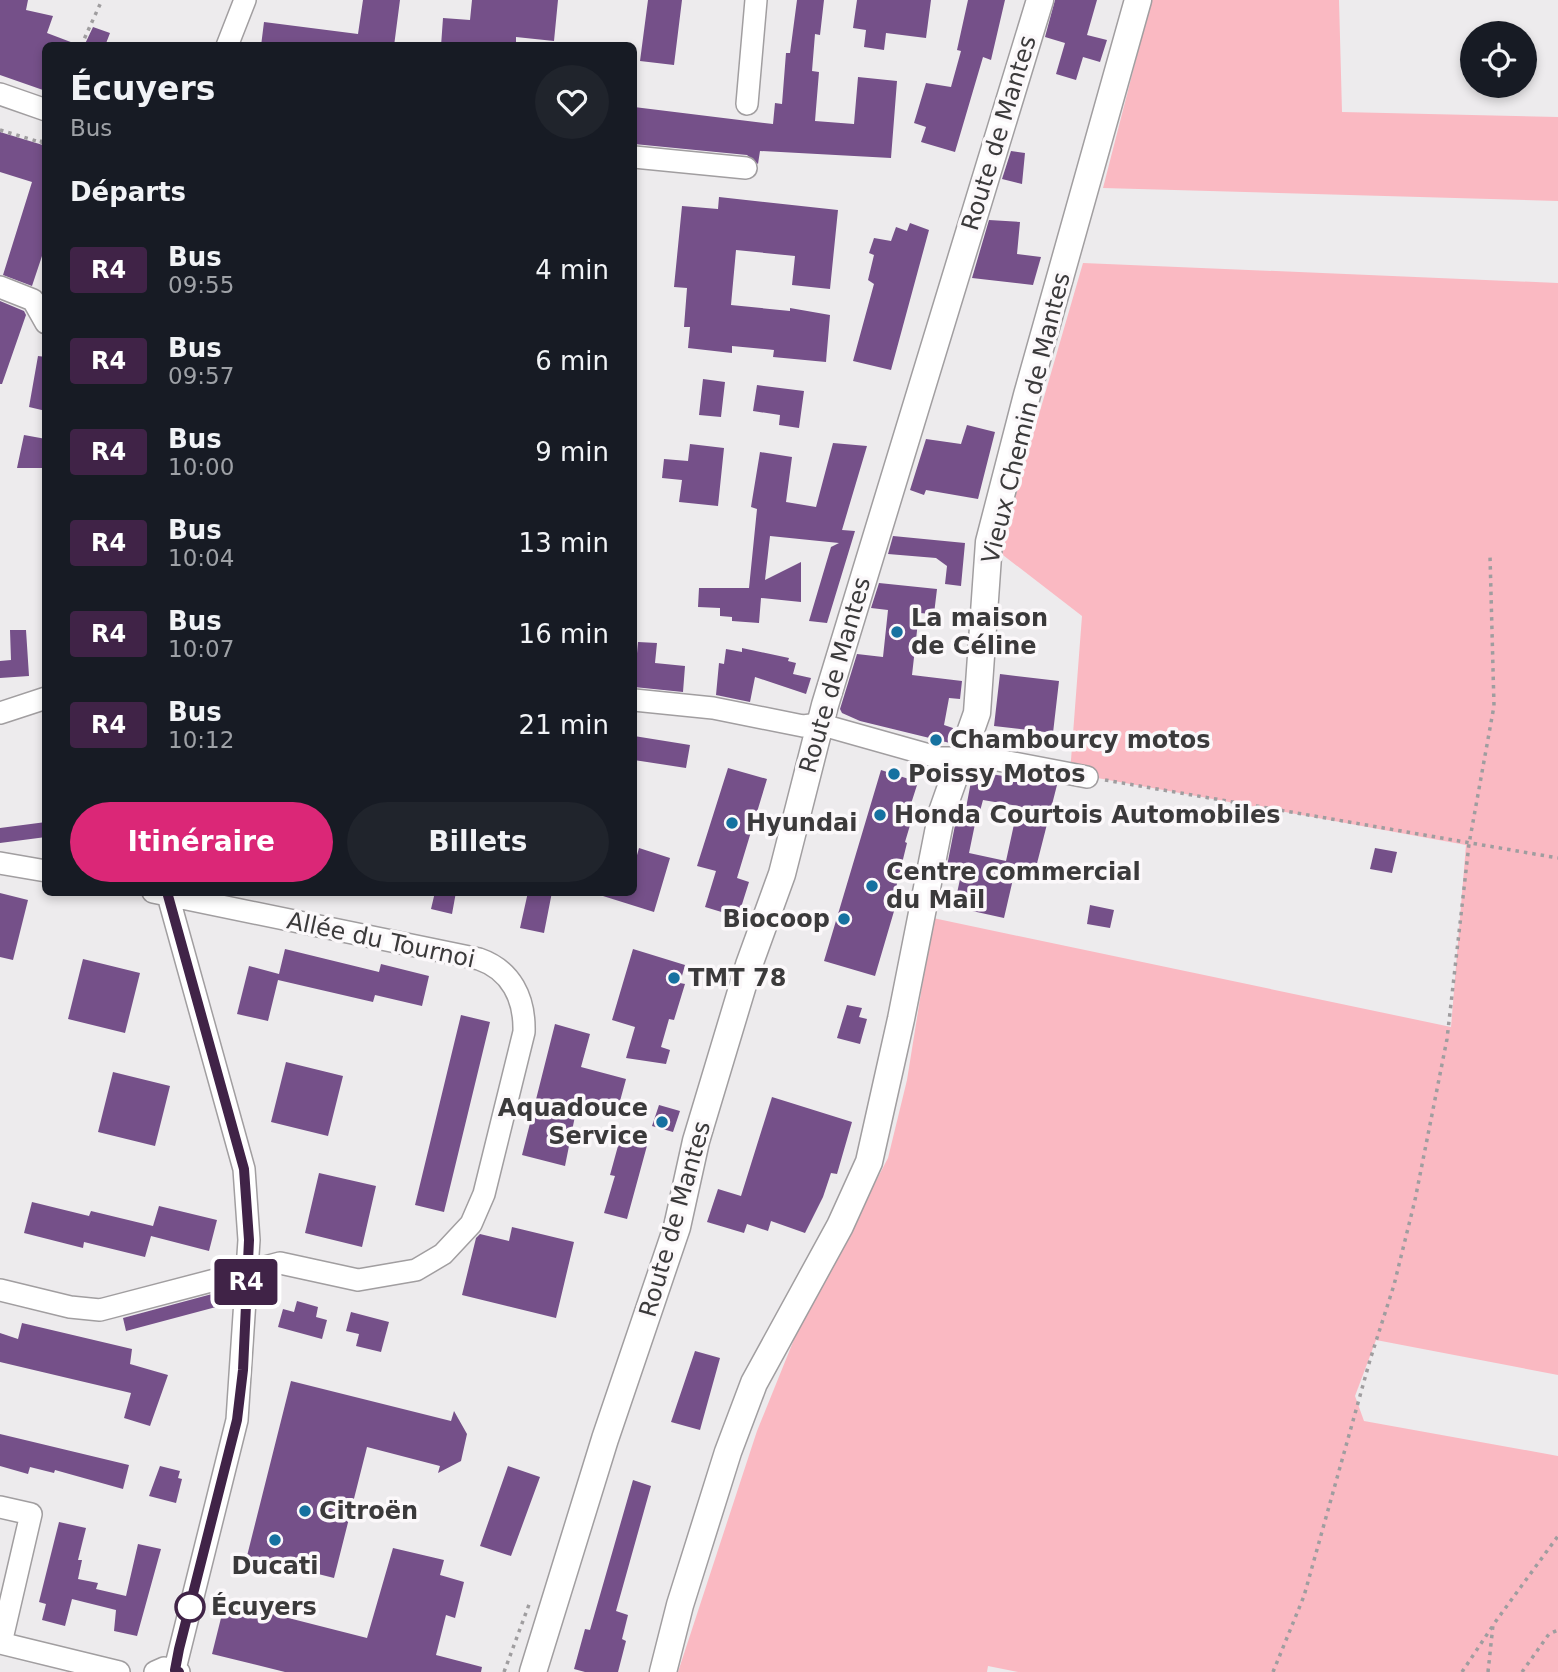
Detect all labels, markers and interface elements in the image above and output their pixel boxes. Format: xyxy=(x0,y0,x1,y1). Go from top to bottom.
map controls xyxy=(1460,21,1537,98)
button: locate xyxy=(1460,21,1537,98)
street label: Route de Mantes xyxy=(956,32,1042,234)
button: heart xyxy=(535,65,609,139)
text: Écuyers xyxy=(70,69,215,108)
text: Bus xyxy=(70,115,112,141)
text: Départs xyxy=(70,177,186,207)
text: Bus xyxy=(168,242,222,272)
text: 4 min xyxy=(535,255,609,285)
text: R4 xyxy=(91,256,126,284)
street label: Vieux Chemin de Mantes xyxy=(976,270,1076,566)
text: 09:55 xyxy=(168,272,234,298)
text: Bus xyxy=(168,333,222,363)
text: 6 min xyxy=(535,346,609,376)
text: R4 xyxy=(91,347,126,375)
text: 09:57 xyxy=(168,363,234,389)
text: Bus xyxy=(168,424,222,454)
text: 9 min xyxy=(535,437,609,467)
text: R4 xyxy=(91,438,126,466)
text: 10:00 xyxy=(168,454,234,480)
text: Bus xyxy=(168,515,222,545)
text: 13 min xyxy=(519,528,609,558)
text: R4 xyxy=(91,529,126,557)
text: 10:04 xyxy=(168,545,234,571)
street label: Route de Mantes xyxy=(794,574,876,776)
place label: La maison de Céline xyxy=(911,604,1048,660)
text: Bus xyxy=(168,606,222,636)
text: 16 min xyxy=(519,619,609,649)
text: R4 xyxy=(91,620,126,648)
marker: La maison de Céline xyxy=(889,624,905,640)
text: 10:07 xyxy=(168,636,234,662)
text: Bus xyxy=(168,697,222,727)
text: 21 min xyxy=(519,710,609,740)
text: R4 xyxy=(91,711,126,739)
place label: Chambourcy motos xyxy=(950,726,1210,754)
text: 10:12 xyxy=(168,727,234,753)
marker: Chambourcy motos xyxy=(928,732,944,748)
place label: Poissy Motos xyxy=(908,760,1086,788)
marker: Poissy Motos xyxy=(886,766,902,782)
place label: Honda Courtois Automobiles xyxy=(894,801,1281,829)
button: Itinéraire xyxy=(70,802,333,882)
button: Billets xyxy=(347,802,609,882)
marker: Honda Courtois Automobiles xyxy=(872,807,888,823)
place label: Hyundai xyxy=(746,809,858,837)
marker: Hyundai xyxy=(724,815,740,831)
place label: Centre commercial du Mail xyxy=(886,858,1141,914)
marker: Centre commercial du Mail xyxy=(864,878,880,894)
place label: Biocoop xyxy=(723,905,830,933)
street label: Allée du Tournoi xyxy=(284,906,478,974)
marker: Biocoop xyxy=(836,911,852,927)
place label: TMT 78 xyxy=(688,964,786,992)
marker: TMT 78 xyxy=(666,970,682,986)
place label: Aquadouce Service xyxy=(498,1094,648,1150)
marker: Aquadouce Service xyxy=(654,1114,670,1130)
street label: Route de Mantes xyxy=(634,1118,716,1320)
line badge: R4 xyxy=(215,1259,278,1305)
text: R4 xyxy=(228,1268,264,1296)
place label: Citroën xyxy=(319,1497,418,1525)
marker: Citroën xyxy=(297,1503,313,1519)
marker: Ducati xyxy=(267,1532,283,1548)
place label: Ducati xyxy=(231,1552,319,1580)
marker: Écuyers xyxy=(175,1592,205,1622)
place label: Écuyers xyxy=(211,1592,317,1621)

